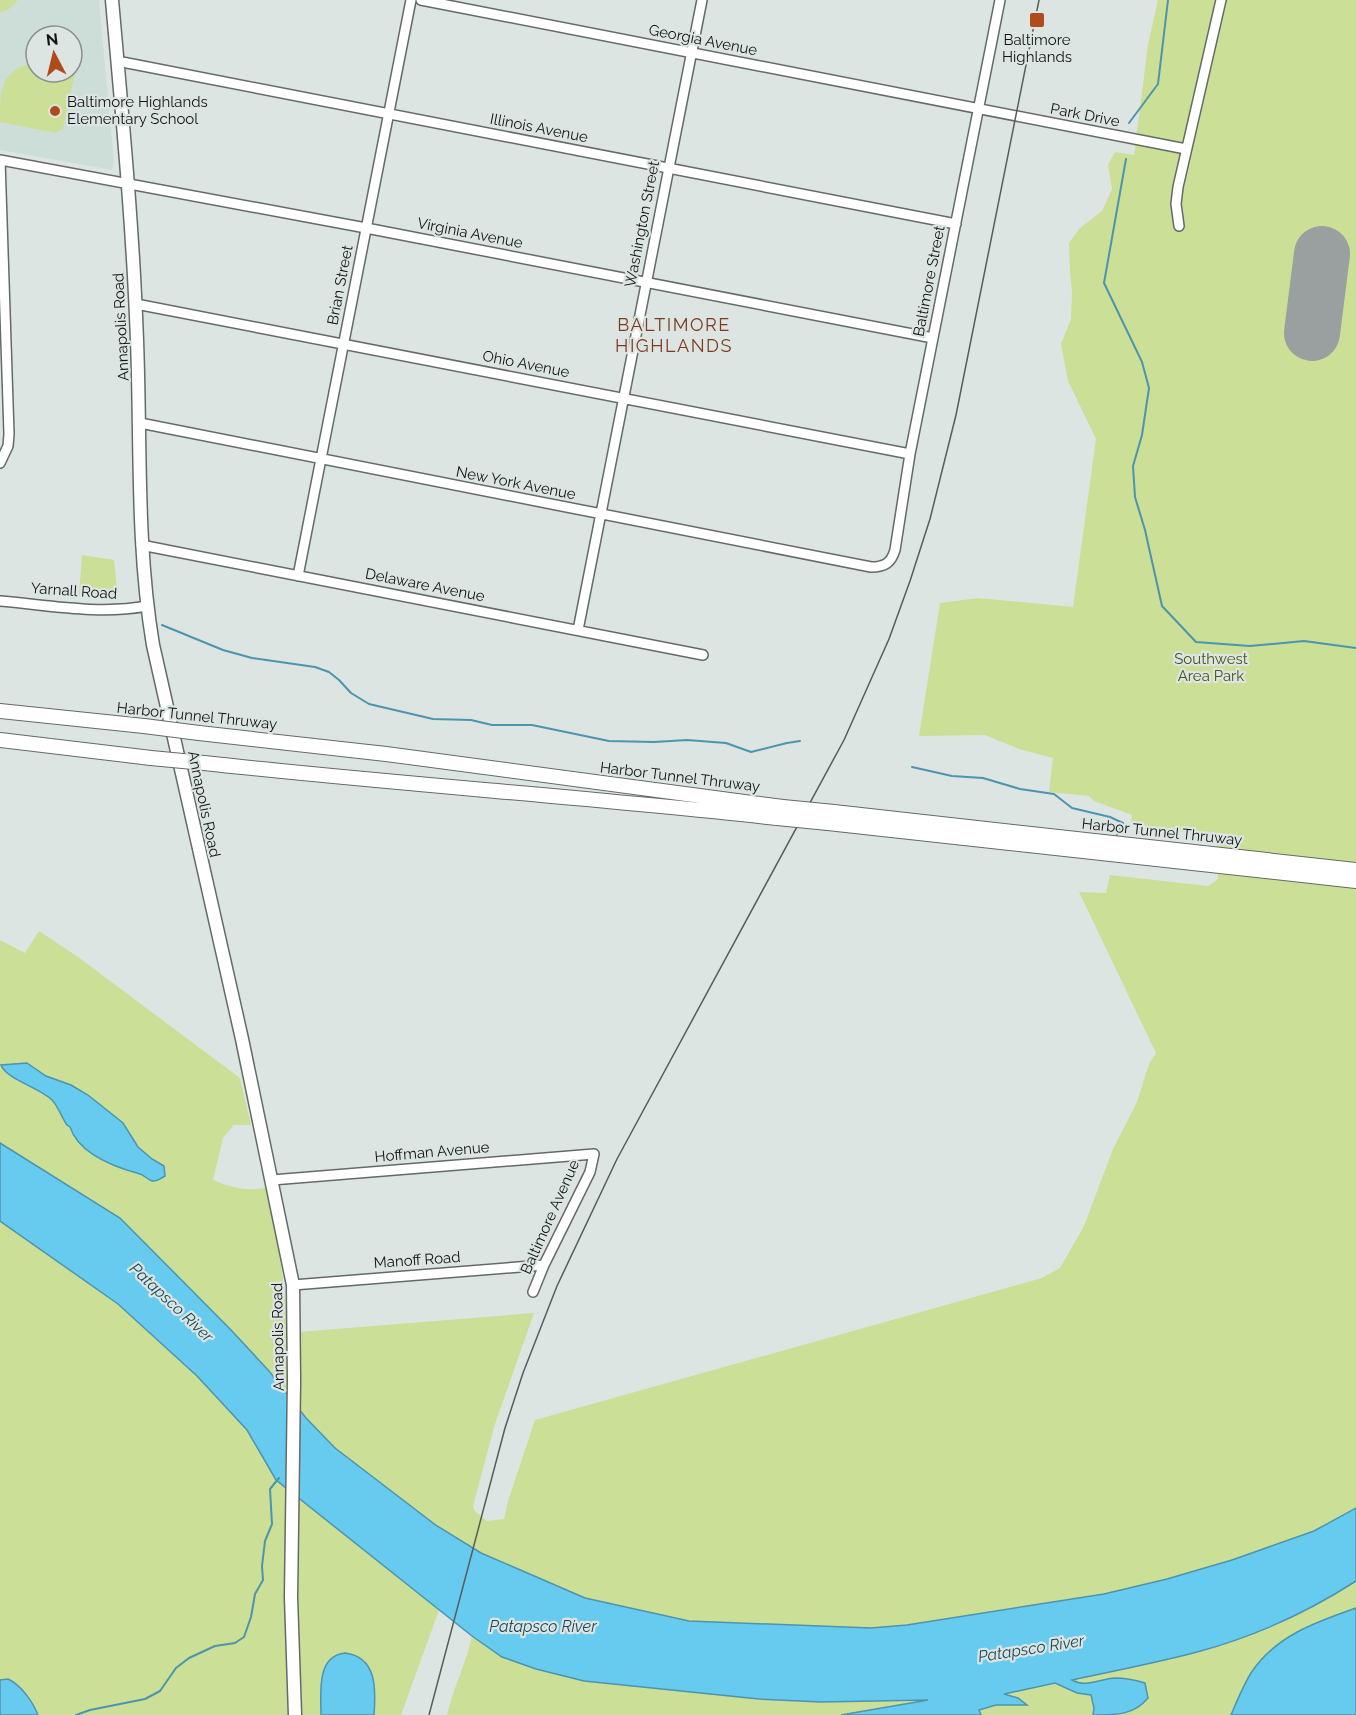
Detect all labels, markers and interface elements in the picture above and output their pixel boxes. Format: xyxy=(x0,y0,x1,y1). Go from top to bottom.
marker: Baltimore Highlands xyxy=(1028,11,1046,29)
street label: Georgia Avenue xyxy=(647,21,759,59)
north arrow xyxy=(24,24,84,84)
text: N xyxy=(45,29,59,50)
place label: Baltimore Highlands xyxy=(1002,31,1072,66)
place label: Baltimore Highlands Elementary School xyxy=(67,93,208,128)
street label: Park Drive xyxy=(1049,99,1121,131)
marker: Baltimore Highlands Elementary School xyxy=(48,104,62,118)
street label: Illinois Avenue xyxy=(489,110,590,146)
street label: Washington Street xyxy=(621,159,663,289)
street label: Virginia Avenue xyxy=(416,214,525,252)
street label: Baltimore Street xyxy=(909,224,949,338)
street label: Brian Street xyxy=(323,244,357,326)
street label: Annapolis Road xyxy=(109,272,133,382)
district label: BALTIMORE HIGHLANDS xyxy=(615,314,733,356)
street label: Ohio Avenue xyxy=(481,347,571,381)
street label: New York Avenue xyxy=(455,463,578,503)
street label: Delaware Avenue xyxy=(364,565,487,605)
street label: Yarnall Road xyxy=(30,579,118,603)
park label: Southwest Area Park xyxy=(1174,650,1248,685)
street label: Harbor Tunnel Thruway xyxy=(116,699,278,733)
street label: Annapolis Road xyxy=(184,749,224,859)
street label: Harbor Tunnel Thruway xyxy=(599,758,761,796)
street label: Harbor Tunnel Thruway xyxy=(1081,815,1243,849)
street label: Hoffman Avenue xyxy=(374,1138,490,1166)
street label: Baltimore Avenue xyxy=(517,1157,583,1277)
street label: Manoff Road xyxy=(373,1248,461,1272)
water label: Patapsco River xyxy=(126,1259,218,1346)
street label: Annapolis Road xyxy=(268,1283,288,1391)
water label: Patapsco River xyxy=(489,1617,597,1636)
water label: Patapsco River xyxy=(977,1631,1086,1666)

